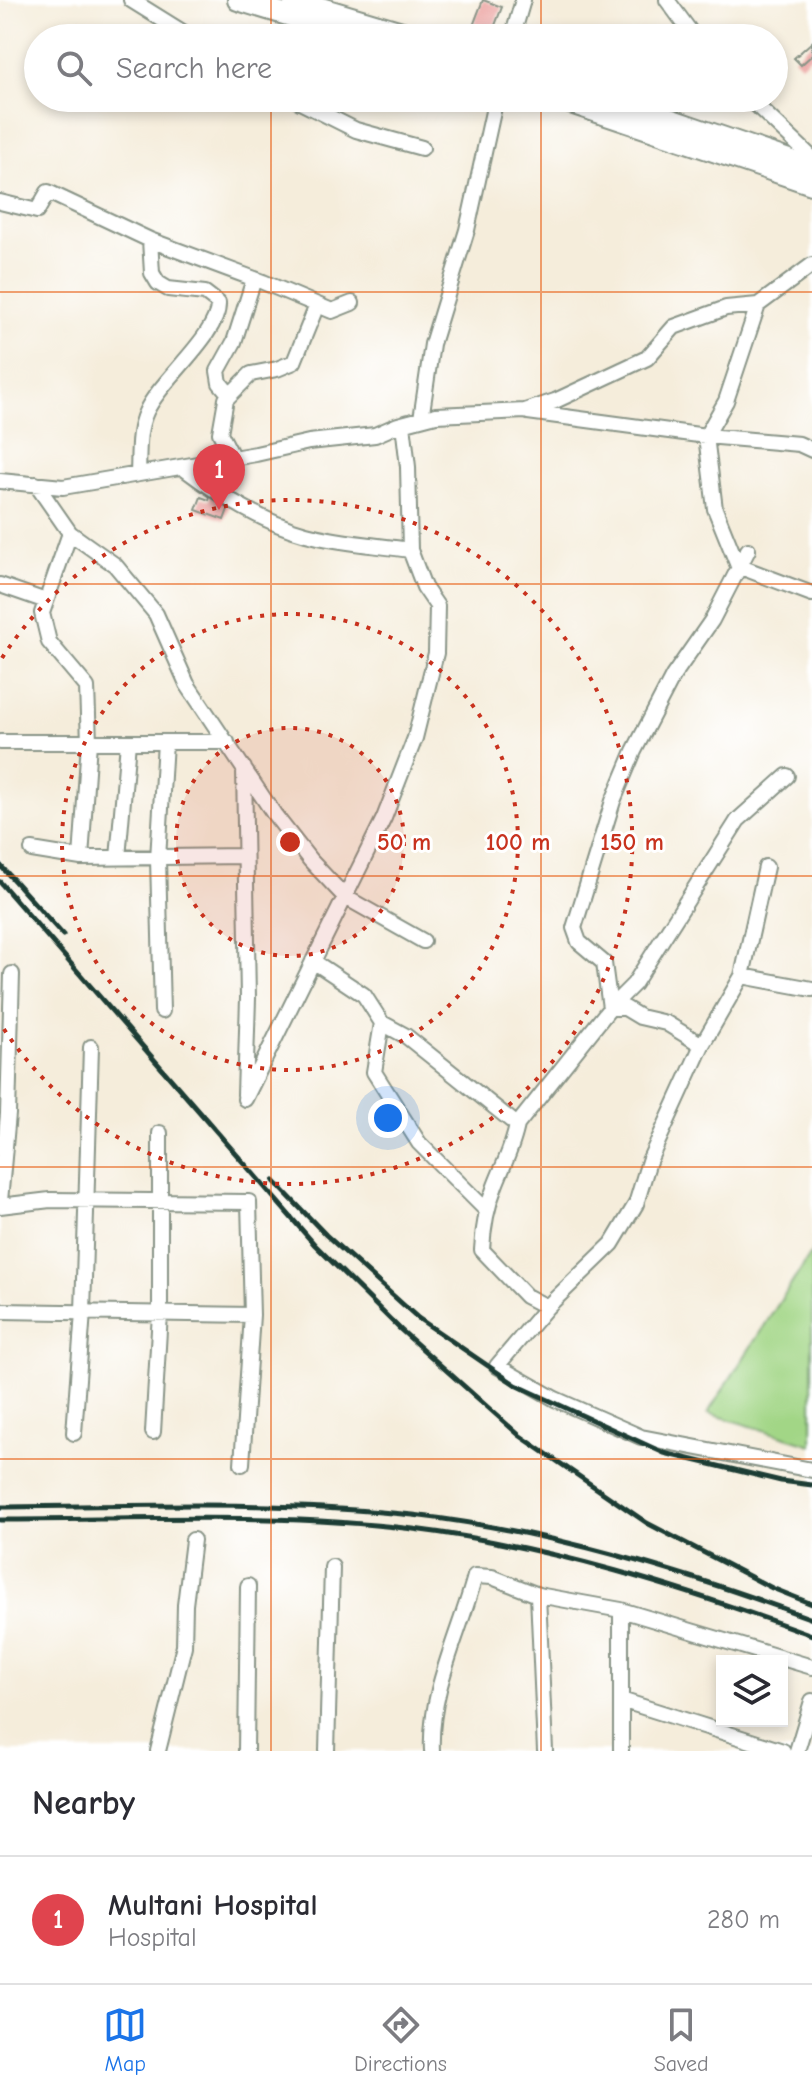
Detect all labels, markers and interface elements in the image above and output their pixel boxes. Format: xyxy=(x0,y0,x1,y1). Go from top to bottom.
search box xyxy=(24,24,788,112)
icon: search xyxy=(52,46,96,90)
text: Search here xyxy=(116,51,272,86)
pin: 1 xyxy=(193,444,245,510)
centre of rings xyxy=(276,828,304,856)
text: 50 m xyxy=(377,828,431,856)
text: 100 m xyxy=(486,828,550,856)
text: 150 m xyxy=(600,828,664,856)
your location xyxy=(368,1098,408,1138)
map controls xyxy=(716,1655,788,1727)
button: layers xyxy=(716,1655,788,1727)
text: Nearby xyxy=(32,1783,135,1823)
text: Multani Hospital xyxy=(108,1888,317,1923)
text: 1 xyxy=(53,1905,63,1935)
text: 280 m xyxy=(707,1905,780,1935)
text: Hospital xyxy=(108,1923,197,1953)
tab: Map xyxy=(103,2003,147,2077)
tab: Directions xyxy=(354,2003,447,2077)
tab: Saved xyxy=(654,2003,709,2077)

